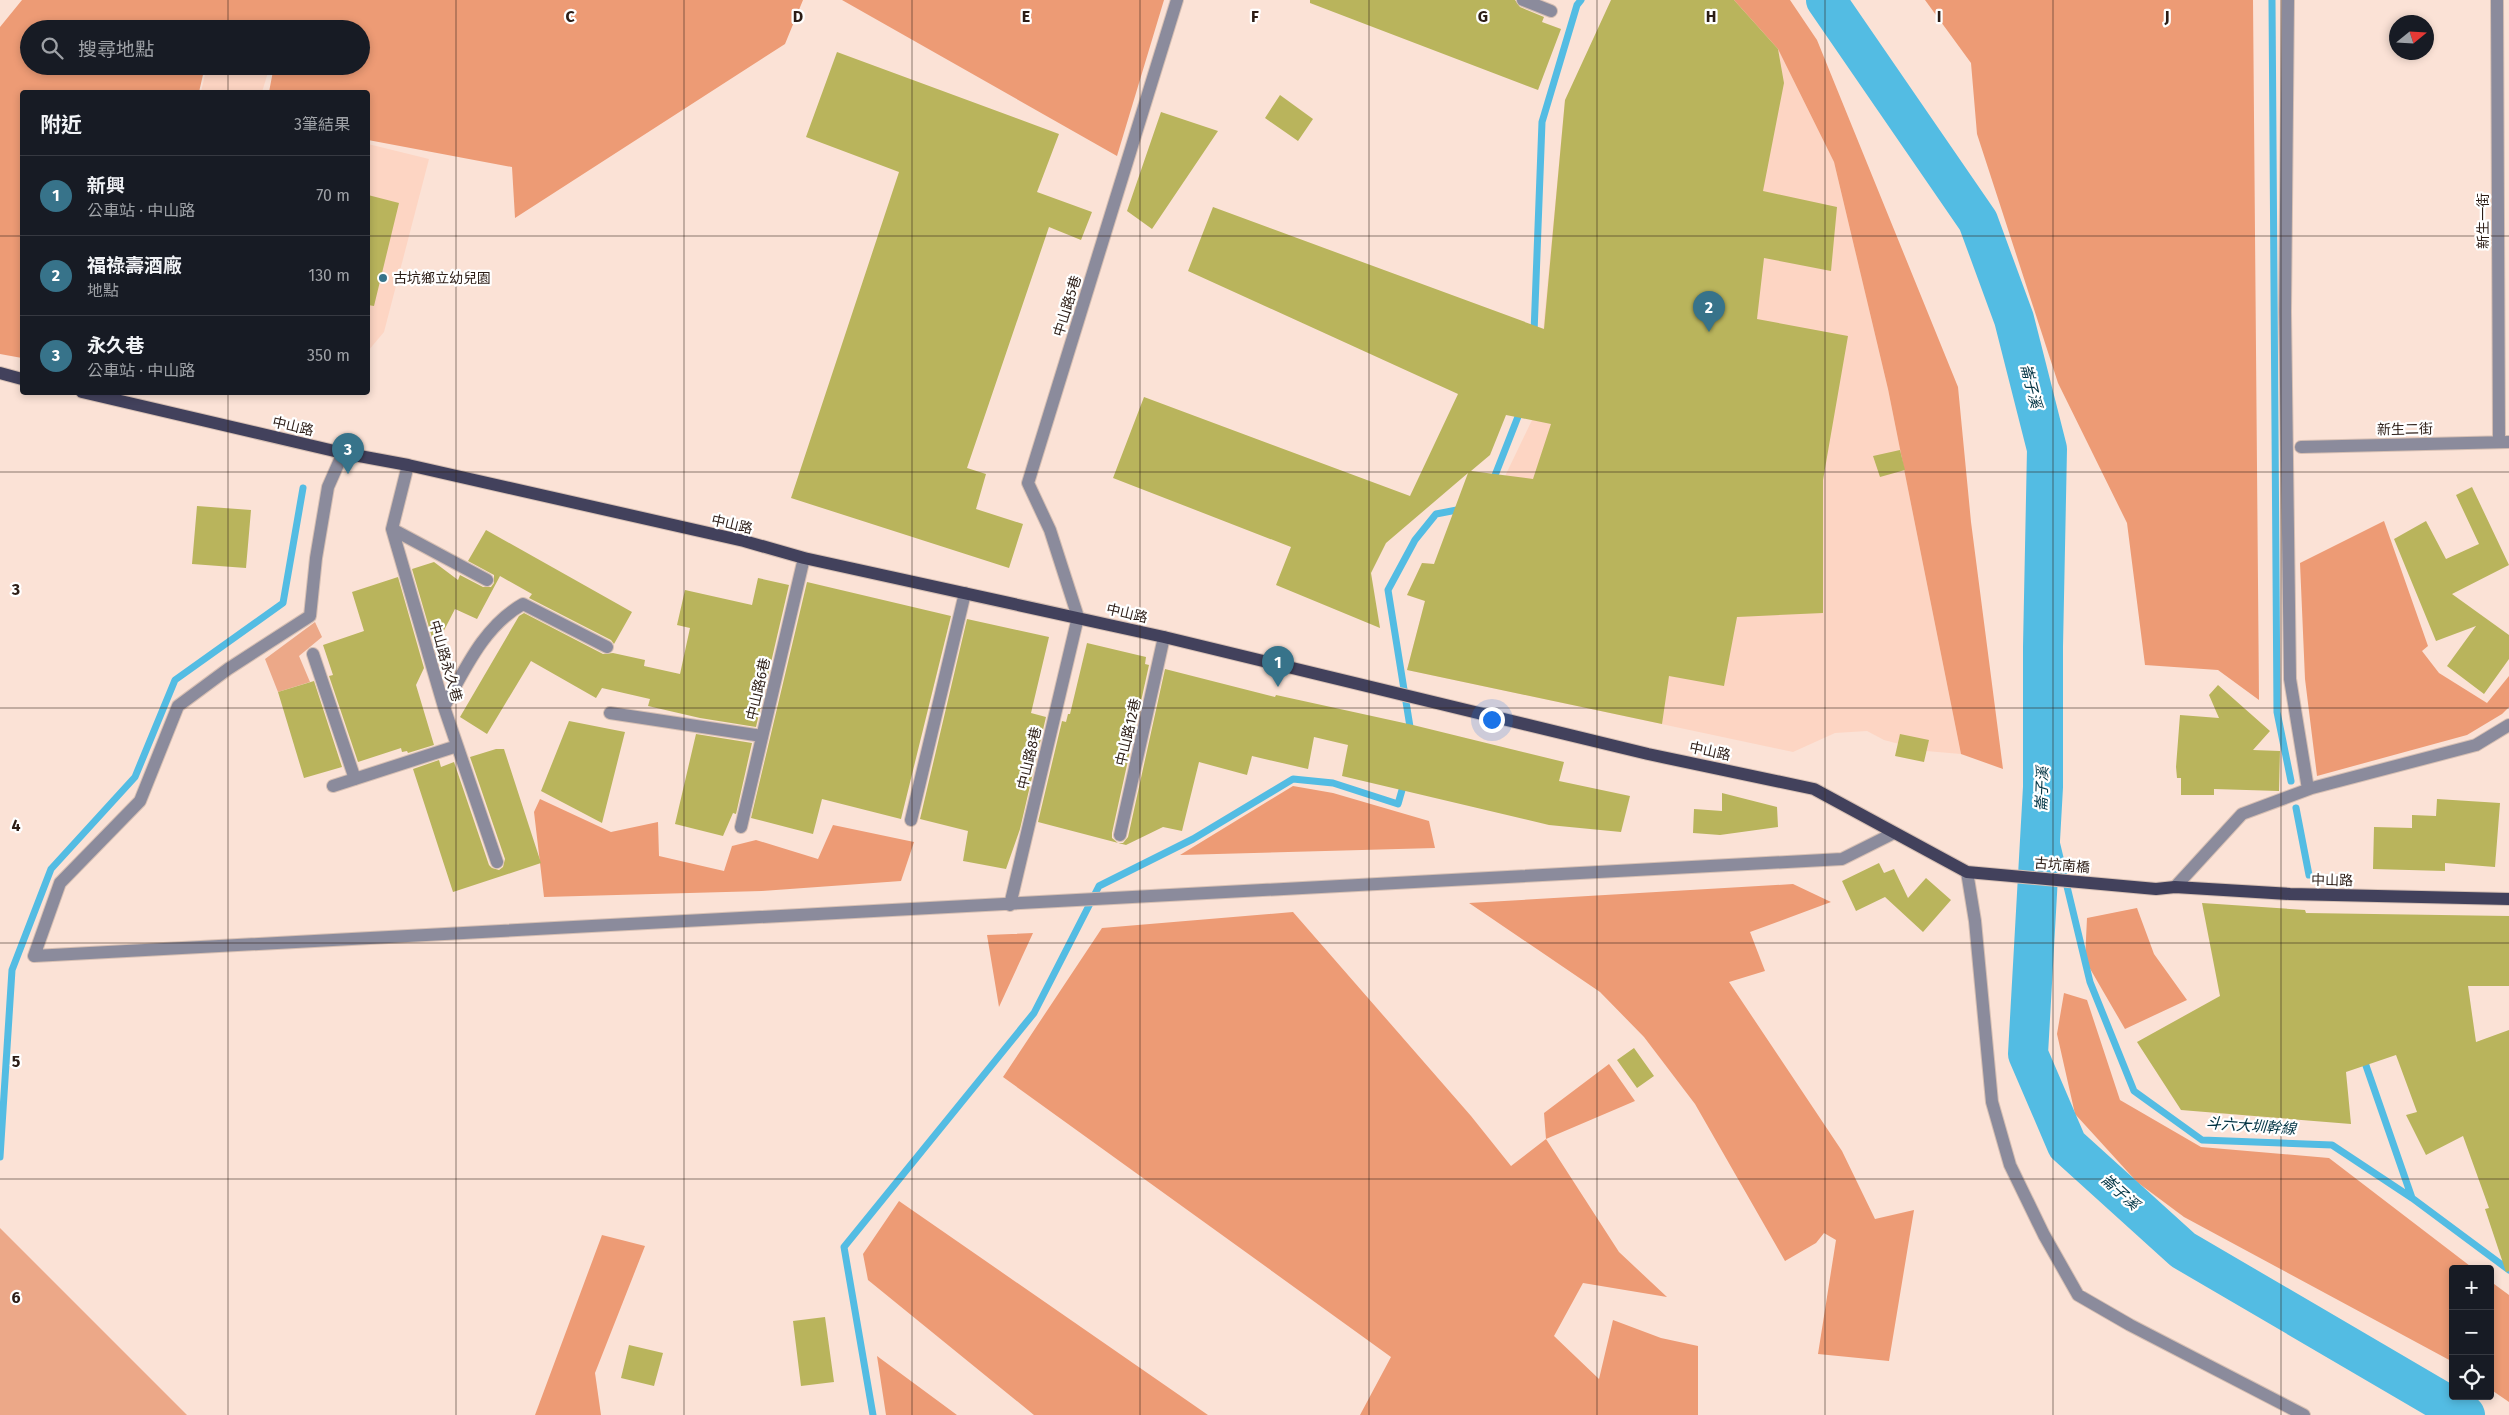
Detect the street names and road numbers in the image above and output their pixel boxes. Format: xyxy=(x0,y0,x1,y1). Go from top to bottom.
street label: 新生一街 xyxy=(2475,193,2492,249)
street label: 中山路5巷 xyxy=(1050,274,1085,339)
street label: 中山路 xyxy=(271,413,315,439)
street label: 新生二街 xyxy=(2377,421,2433,438)
street label: 中山路 xyxy=(710,511,754,537)
street label: 中山路 xyxy=(1105,600,1149,626)
street label: 中山路永久巷 xyxy=(426,618,465,704)
street label: 中山路6巷 xyxy=(743,656,774,722)
street label: 中山路12巷 xyxy=(1112,697,1145,768)
street label: 中山路8巷 xyxy=(1014,725,1045,791)
street label: 中山路 xyxy=(1688,739,1732,764)
street label: 古坑南橋 xyxy=(2033,855,2091,876)
street label: 中山路 xyxy=(2311,872,2353,889)

